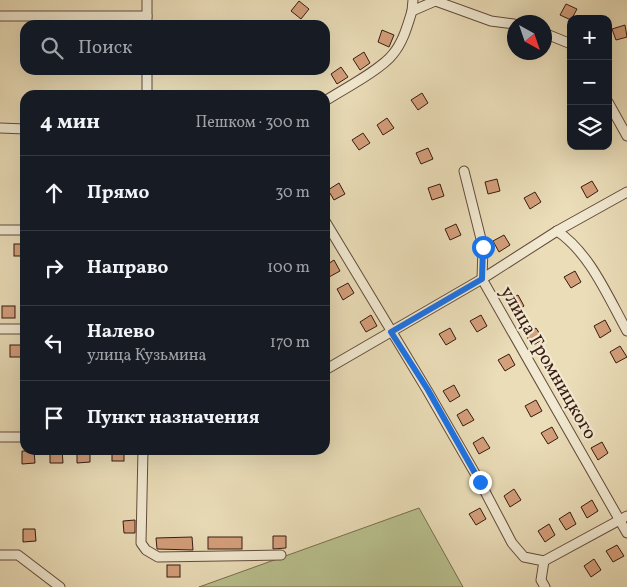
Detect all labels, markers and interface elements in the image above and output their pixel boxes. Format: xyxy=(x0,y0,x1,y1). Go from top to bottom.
north arrow xyxy=(507,15,552,60)
map controls xyxy=(567,15,612,150)
button: + xyxy=(567,15,612,60)
search box xyxy=(20,20,330,75)
icon: search xyxy=(38,34,66,62)
text: Поиск xyxy=(78,35,132,61)
button: − xyxy=(567,60,612,105)
button: layers xyxy=(567,105,612,150)
text: 4 мин xyxy=(40,108,100,137)
text: Пешком · 300 m xyxy=(195,112,310,134)
icon: ahead xyxy=(40,179,68,207)
text: Прямо xyxy=(87,180,149,206)
text: 30 m xyxy=(275,182,310,204)
route start xyxy=(472,236,495,259)
icon: right xyxy=(40,254,68,282)
text: Направо xyxy=(87,255,169,281)
text: 100 m xyxy=(267,257,310,279)
street label: улица Громницкого xyxy=(493,281,603,445)
text: Налево xyxy=(87,319,155,345)
icon: left xyxy=(40,329,68,357)
text: 170 m xyxy=(270,332,310,354)
text: улица Кузьмина xyxy=(87,345,207,367)
icon: arrive xyxy=(40,404,68,432)
text: Пункт назначения xyxy=(87,405,260,431)
route end xyxy=(469,471,492,494)

